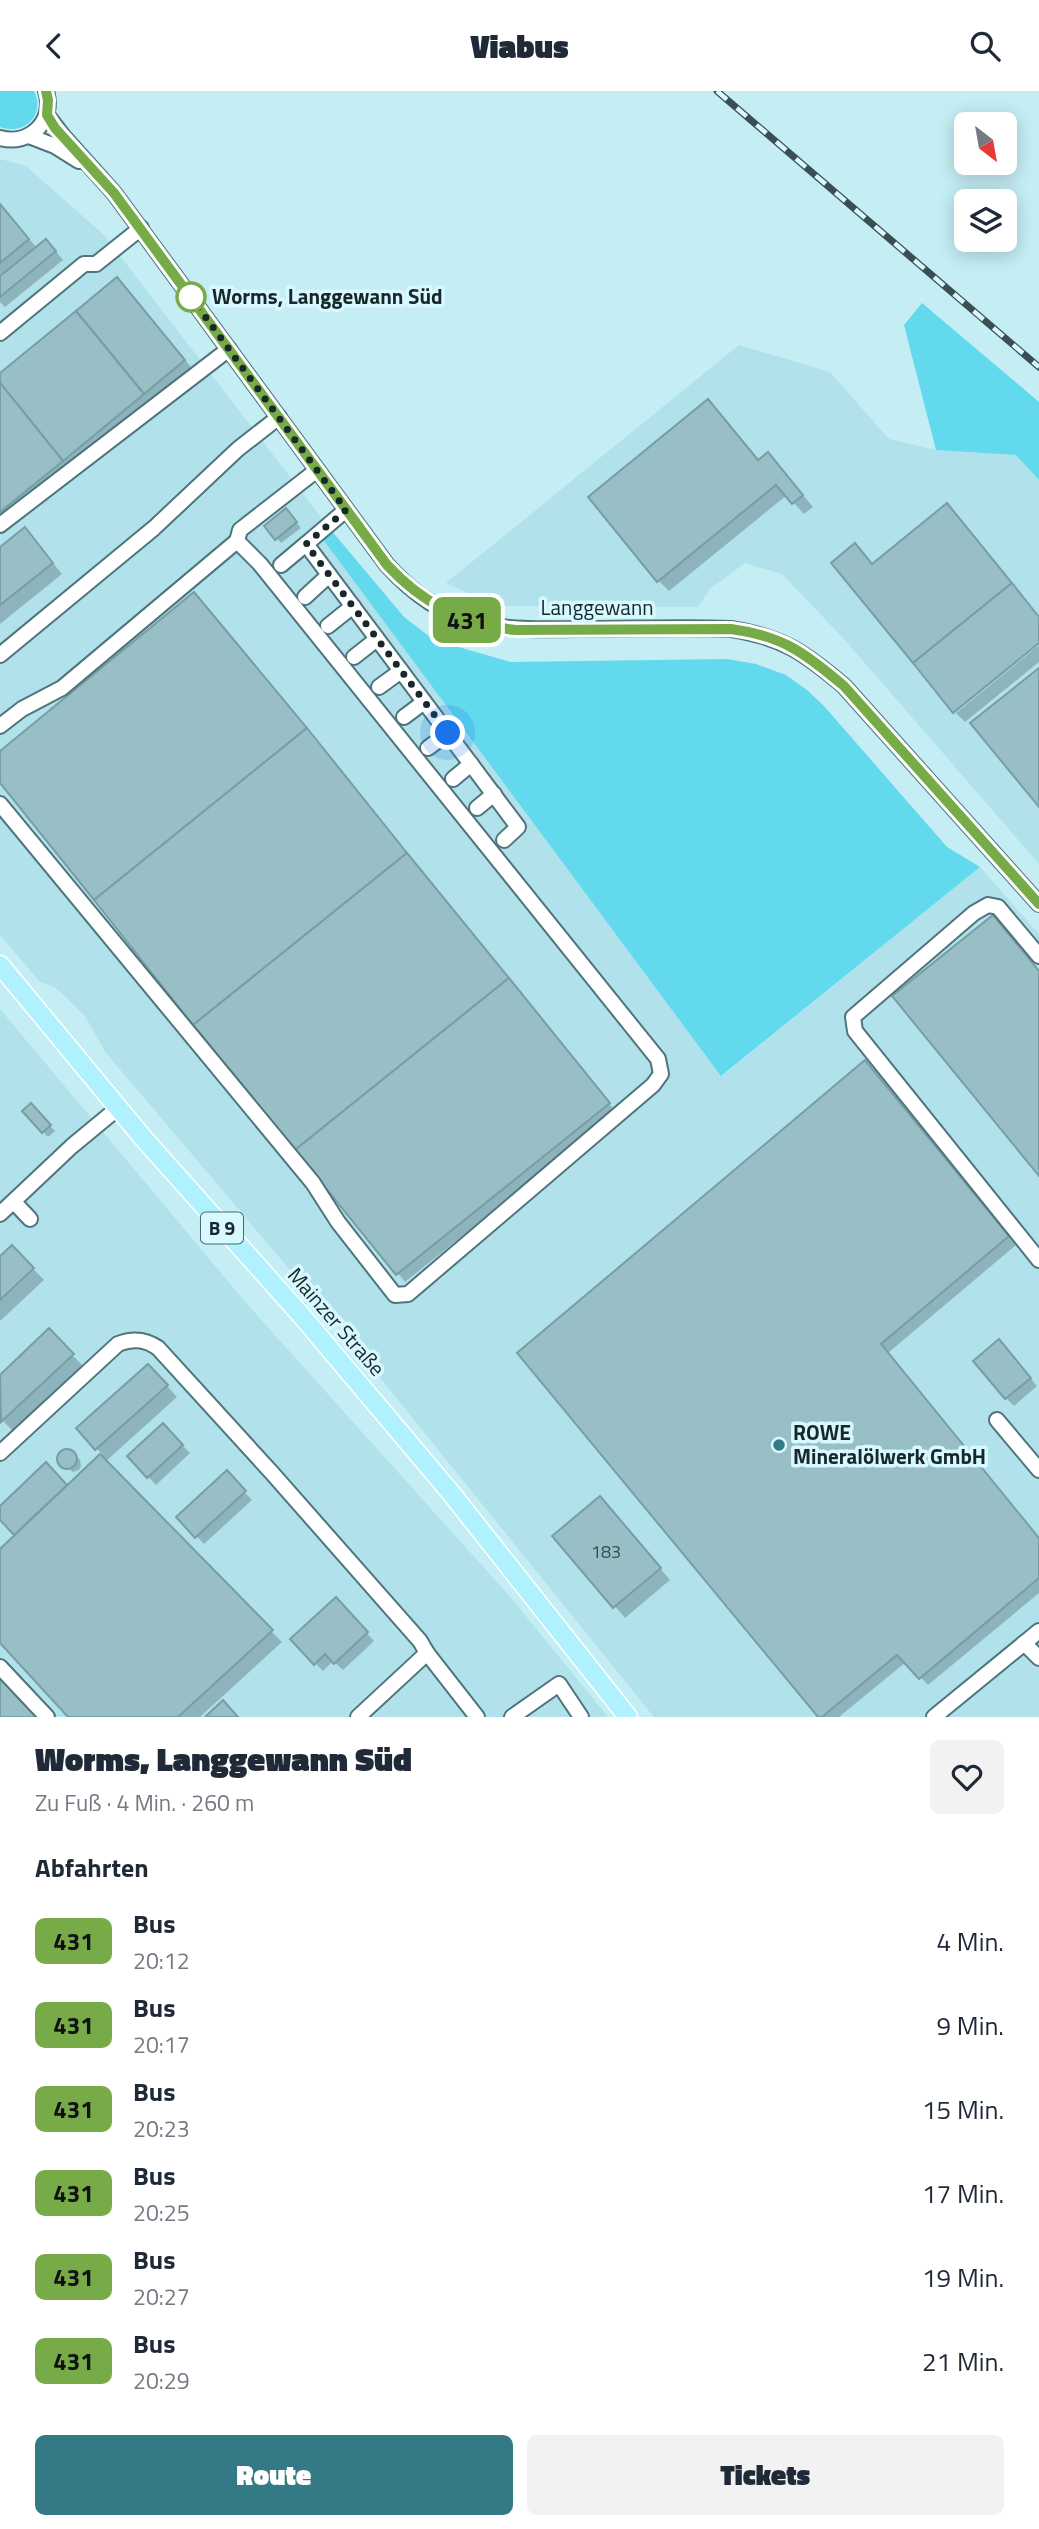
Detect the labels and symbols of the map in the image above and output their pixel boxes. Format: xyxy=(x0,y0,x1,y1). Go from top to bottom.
north arrow xyxy=(954,112,1017,175)
place label: Worms, Langgewann Süd xyxy=(212,280,443,312)
marker: Worms, Langgewann Süd xyxy=(176,282,206,312)
street label: Langgewann xyxy=(541,591,653,623)
line badge: 431 xyxy=(427,597,507,643)
your location xyxy=(430,715,465,750)
road number: B 9 xyxy=(201,1212,243,1243)
street label: Mainzer Straße xyxy=(280,1260,393,1383)
place label: ROWE Mineralölwerk GmbH xyxy=(793,1416,986,1472)
marker: ROWE Mineralölwerk GmbH xyxy=(771,1437,787,1453)
house number: 183 xyxy=(591,1538,621,1565)

